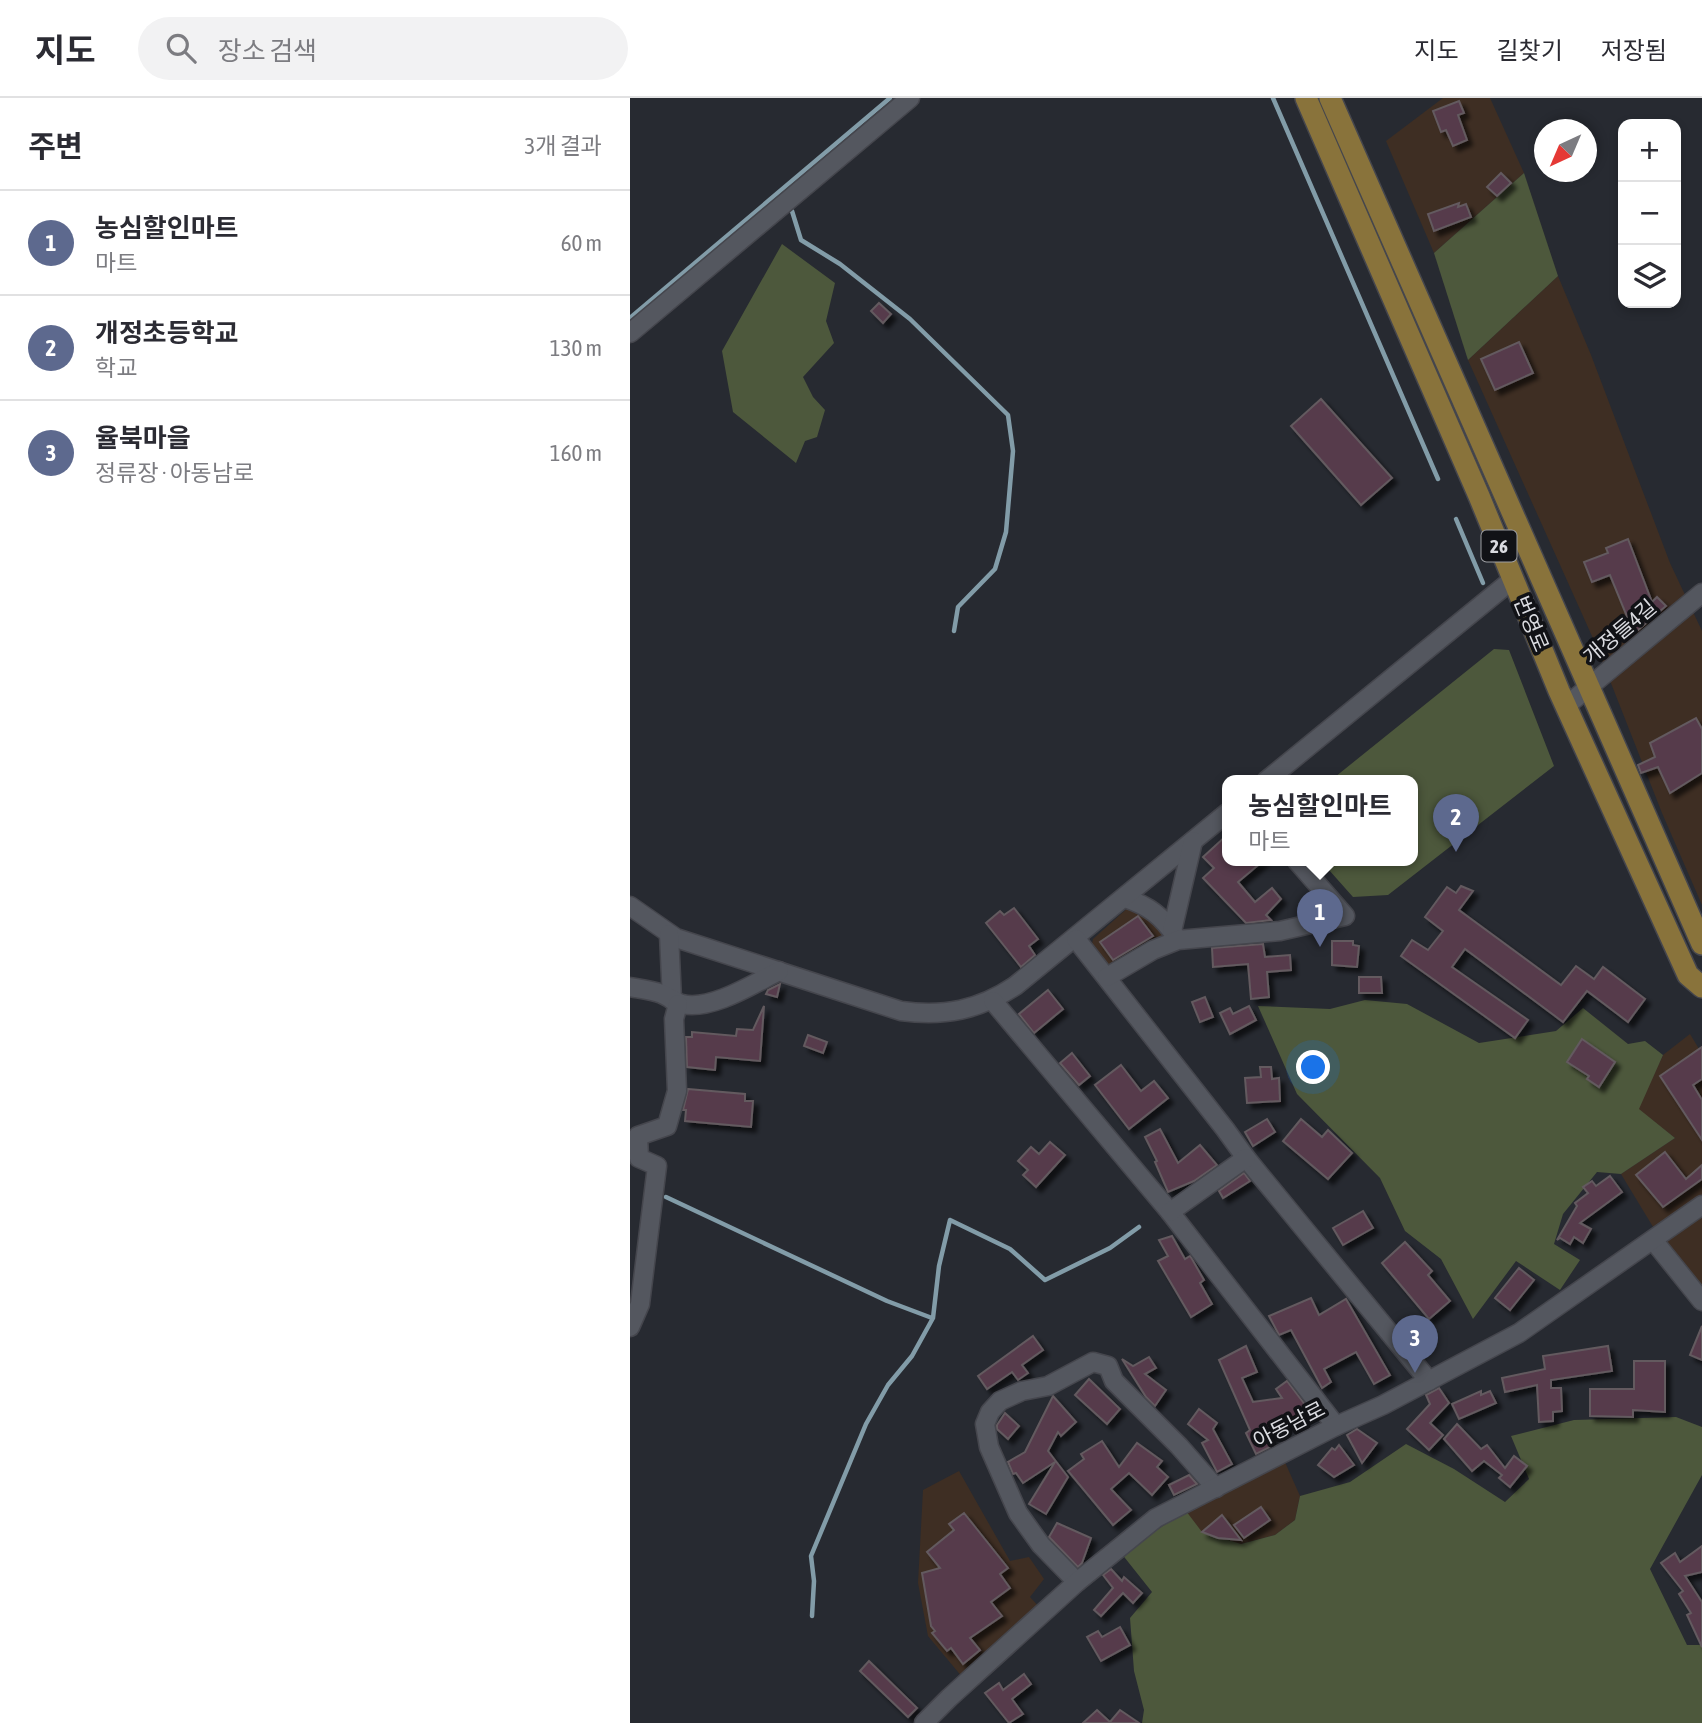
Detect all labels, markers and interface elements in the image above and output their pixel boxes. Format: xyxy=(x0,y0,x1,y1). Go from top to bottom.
search box xyxy=(138,17,628,80)
icon: search xyxy=(162,29,200,67)
text: 지도 xyxy=(35,31,96,69)
text: 장소 검색 xyxy=(218,36,317,66)
text: 지도 xyxy=(1414,37,1459,64)
text: 길찾기 xyxy=(1497,37,1563,64)
text: 저장됨 xyxy=(1601,37,1667,64)
north arrow xyxy=(1534,119,1597,182)
map controls xyxy=(1618,119,1681,308)
button: + xyxy=(1618,119,1681,182)
text: 주변 xyxy=(28,129,83,163)
text: 3개 결과 xyxy=(525,133,602,159)
button: − xyxy=(1618,182,1681,245)
text: 농심할인마트 xyxy=(95,213,239,243)
text: 1 xyxy=(46,230,56,256)
text: 60 m xyxy=(561,230,602,256)
button: layers xyxy=(1618,245,1681,308)
text: 마트 xyxy=(95,250,137,276)
text: 개정초등학교 xyxy=(95,318,239,348)
text: 2 xyxy=(46,335,56,361)
text: 130 m xyxy=(550,335,602,361)
text: 학교 xyxy=(95,355,137,381)
text: 율북마을 xyxy=(95,423,191,453)
text: 3 xyxy=(46,440,56,466)
text: 160 m xyxy=(550,440,602,466)
text: 정류장 · 아동남로 xyxy=(95,460,254,486)
road number: 26 xyxy=(1482,530,1516,561)
street label: 번영로 xyxy=(1510,592,1554,655)
street label: 개정들4길 xyxy=(1578,594,1660,668)
popup xyxy=(1222,775,1418,866)
text: 농심할인마트 xyxy=(1248,791,1392,821)
pin: 2 xyxy=(1433,794,1479,852)
text: 마트 xyxy=(1248,828,1291,854)
pin: 1 xyxy=(1297,889,1343,947)
your location xyxy=(1296,1050,1330,1084)
pin: 3 xyxy=(1392,1315,1438,1373)
street label: 아동남로 xyxy=(1249,1396,1328,1452)

